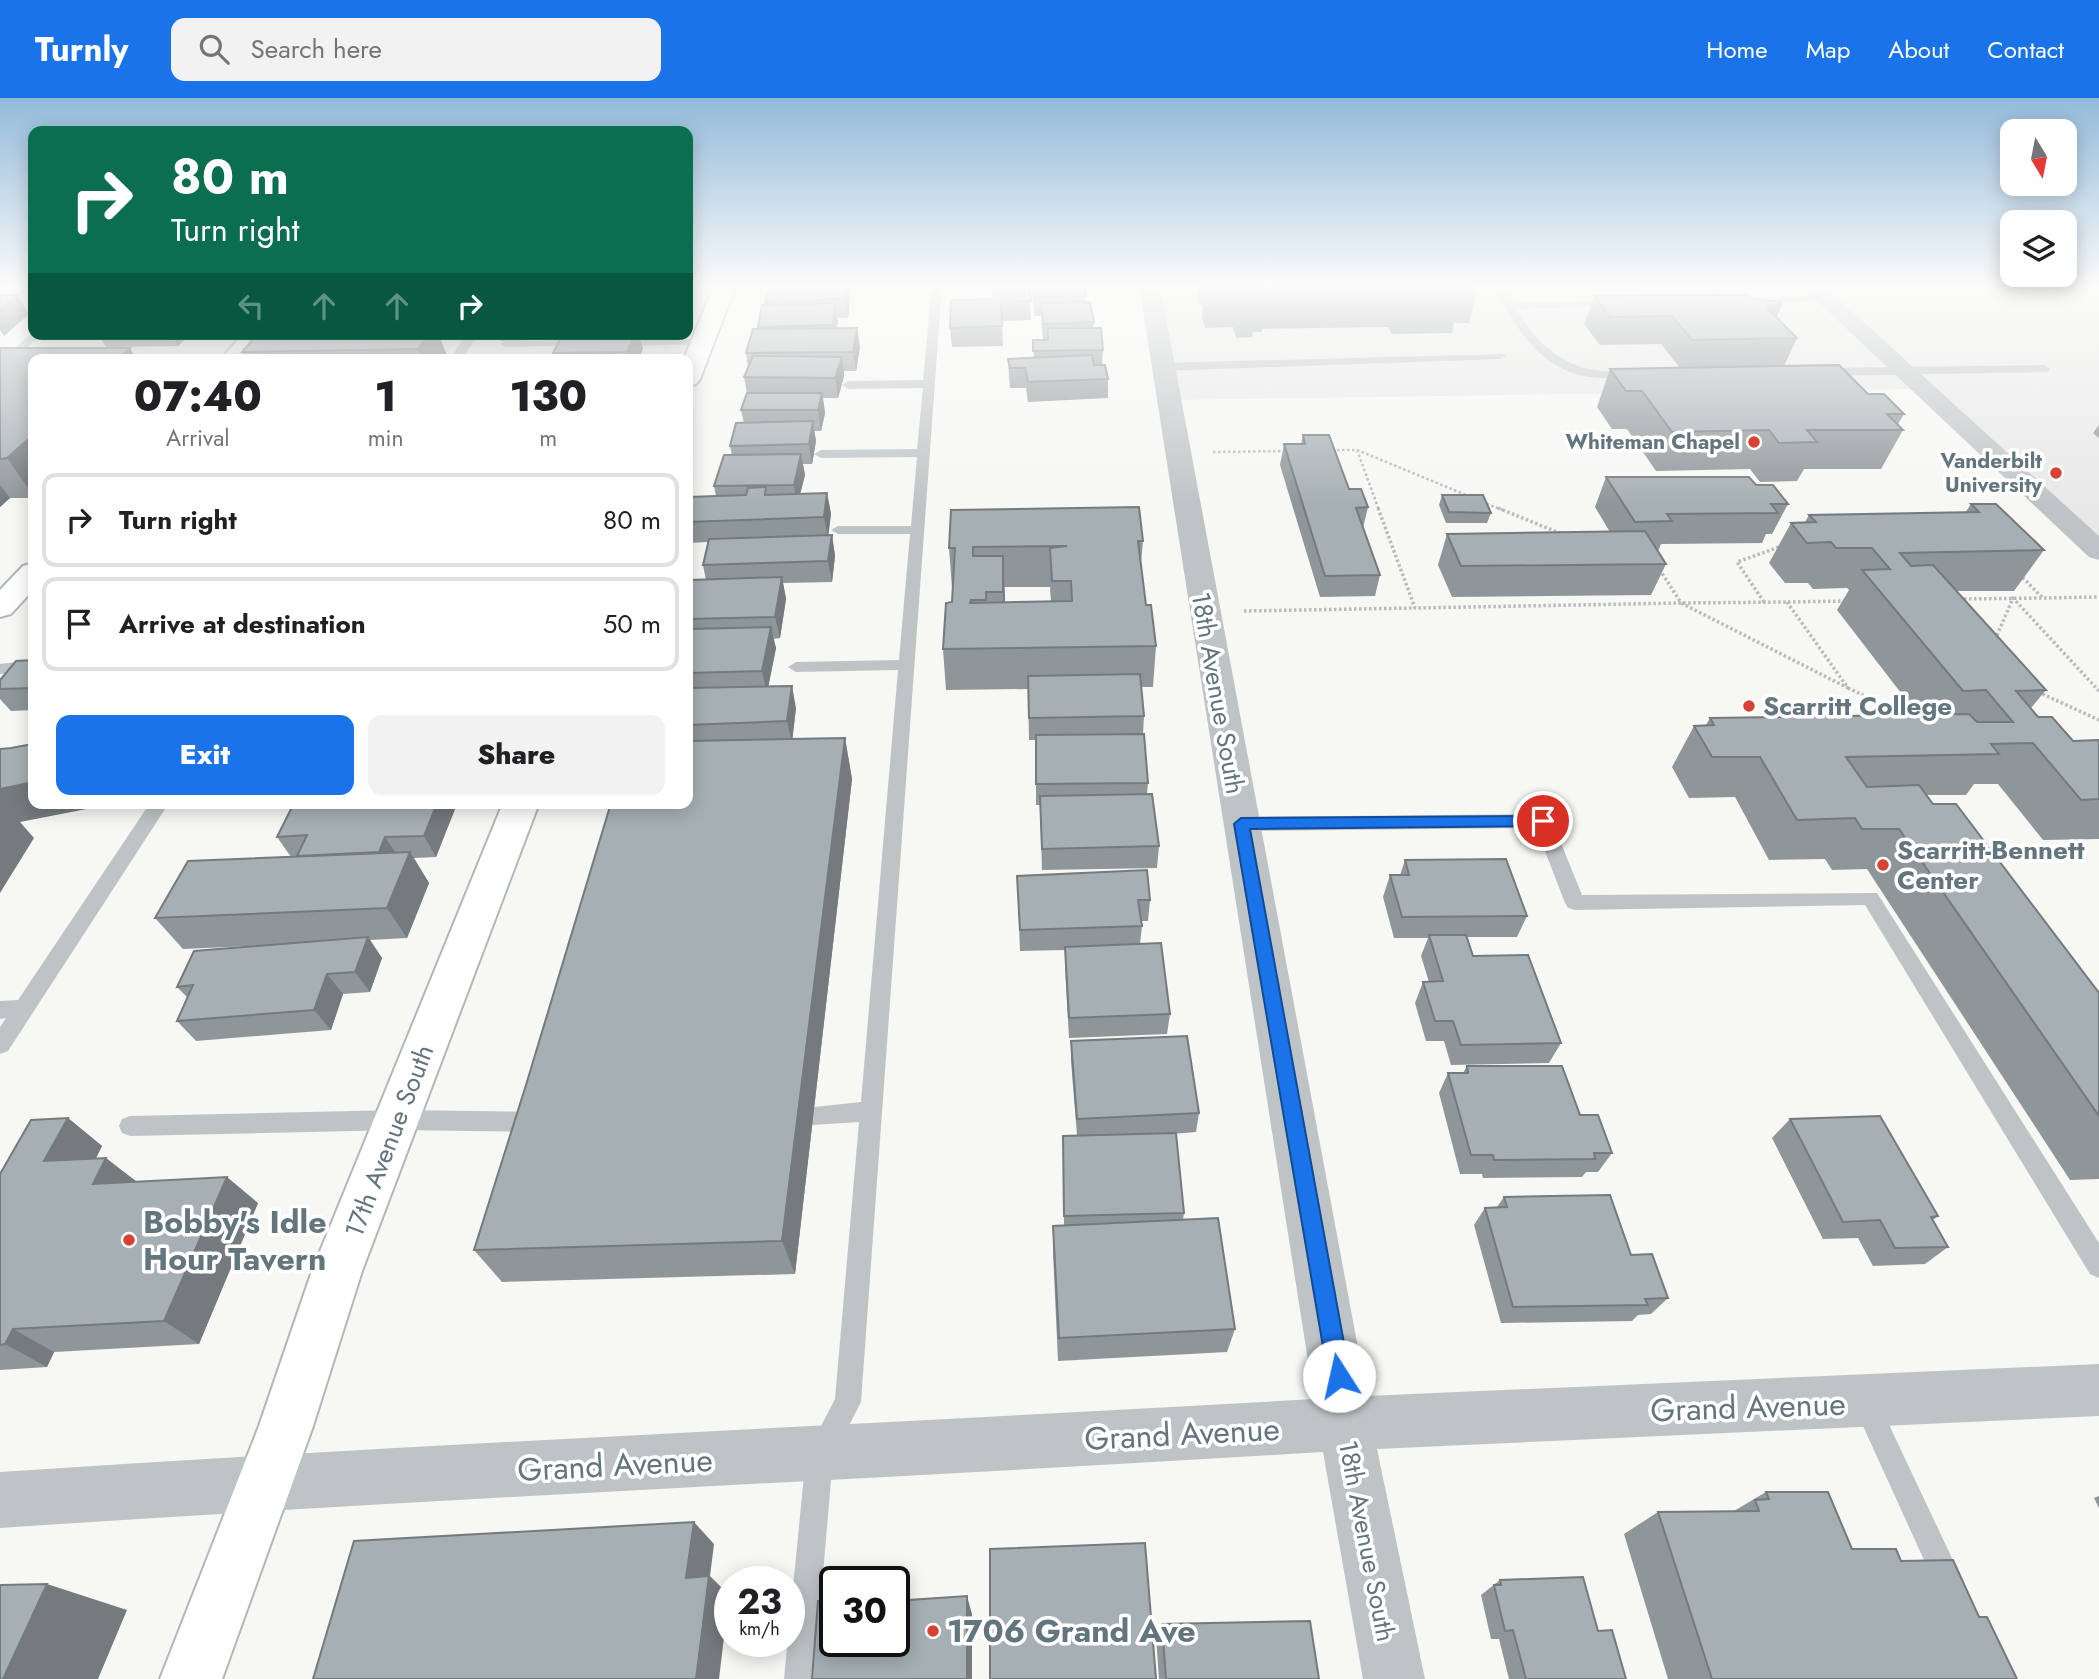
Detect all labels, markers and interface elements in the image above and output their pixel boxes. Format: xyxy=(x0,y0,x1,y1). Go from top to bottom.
search box xyxy=(171,18,661,81)
text: Turnly xyxy=(35,26,129,73)
icon: search xyxy=(195,30,233,68)
text: Search here xyxy=(251,30,382,68)
text: Home xyxy=(1706,32,1768,67)
text: Map xyxy=(1806,32,1850,67)
text: About xyxy=(1888,32,1949,67)
text: Contact xyxy=(1987,32,2064,67)
north arrow xyxy=(2000,119,2077,196)
map controls xyxy=(2000,119,2077,287)
text: 80 m xyxy=(171,142,289,212)
icon: right xyxy=(56,154,147,245)
text: Turn right xyxy=(171,207,300,253)
button: layers xyxy=(2000,210,2077,287)
icon: left xyxy=(232,287,270,325)
icon: ahead xyxy=(305,287,343,325)
icon: ahead xyxy=(378,287,416,325)
icon: right xyxy=(451,287,489,325)
text: 07:40 xyxy=(134,366,262,427)
text: 1 xyxy=(375,366,397,427)
text: 130 xyxy=(509,366,587,427)
text: Arrival xyxy=(166,421,230,455)
text: min xyxy=(368,421,404,455)
text: m xyxy=(539,421,557,455)
place label: Whiteman Chapel xyxy=(1566,427,1740,457)
marker: Whiteman Chapel xyxy=(1746,434,1762,450)
place label: Vanderbilt University xyxy=(1940,446,2043,500)
marker: Vanderbilt University xyxy=(2048,465,2064,481)
icon: right xyxy=(60,501,98,539)
text: Turn right xyxy=(119,501,237,539)
text: 80 m xyxy=(603,501,661,539)
street label: 18th Avenue South xyxy=(1182,589,1254,797)
icon: arrive xyxy=(60,605,98,643)
text: Arrive at destination xyxy=(119,605,366,643)
text: 50 m xyxy=(603,605,661,643)
place label: Scarritt College xyxy=(1763,687,1952,725)
marker: Scarritt College xyxy=(1741,698,1757,714)
button: Exit xyxy=(56,715,354,795)
button: Share xyxy=(368,715,665,795)
pin xyxy=(1513,791,1573,851)
icon: arrive xyxy=(1524,802,1562,840)
place label: Scarritt-Bennett Center xyxy=(1897,831,2085,899)
marker: Scarritt-Bennett Center xyxy=(1875,857,1891,873)
street label: 17th Avenue South xyxy=(335,1039,443,1243)
place label: Bobby's Idle Hour Tavern xyxy=(143,1199,327,1282)
marker: Bobby's Idle Hour Tavern xyxy=(121,1232,137,1248)
position arrow xyxy=(1302,1339,1376,1413)
street label: Grand Avenue xyxy=(1650,1381,1846,1433)
street label: Grand Avenue xyxy=(1083,1406,1281,1462)
street label: Grand Avenue xyxy=(516,1437,714,1493)
street label: 18th Avenue South xyxy=(1329,1437,1405,1645)
speed limit sign: 30 xyxy=(819,1566,910,1657)
text: 23 xyxy=(737,1577,782,1627)
place label: 1706 Grand Ave xyxy=(947,1608,1196,1654)
text: km/h xyxy=(739,1616,780,1642)
marker: 1706 Grand Ave xyxy=(925,1623,941,1639)

